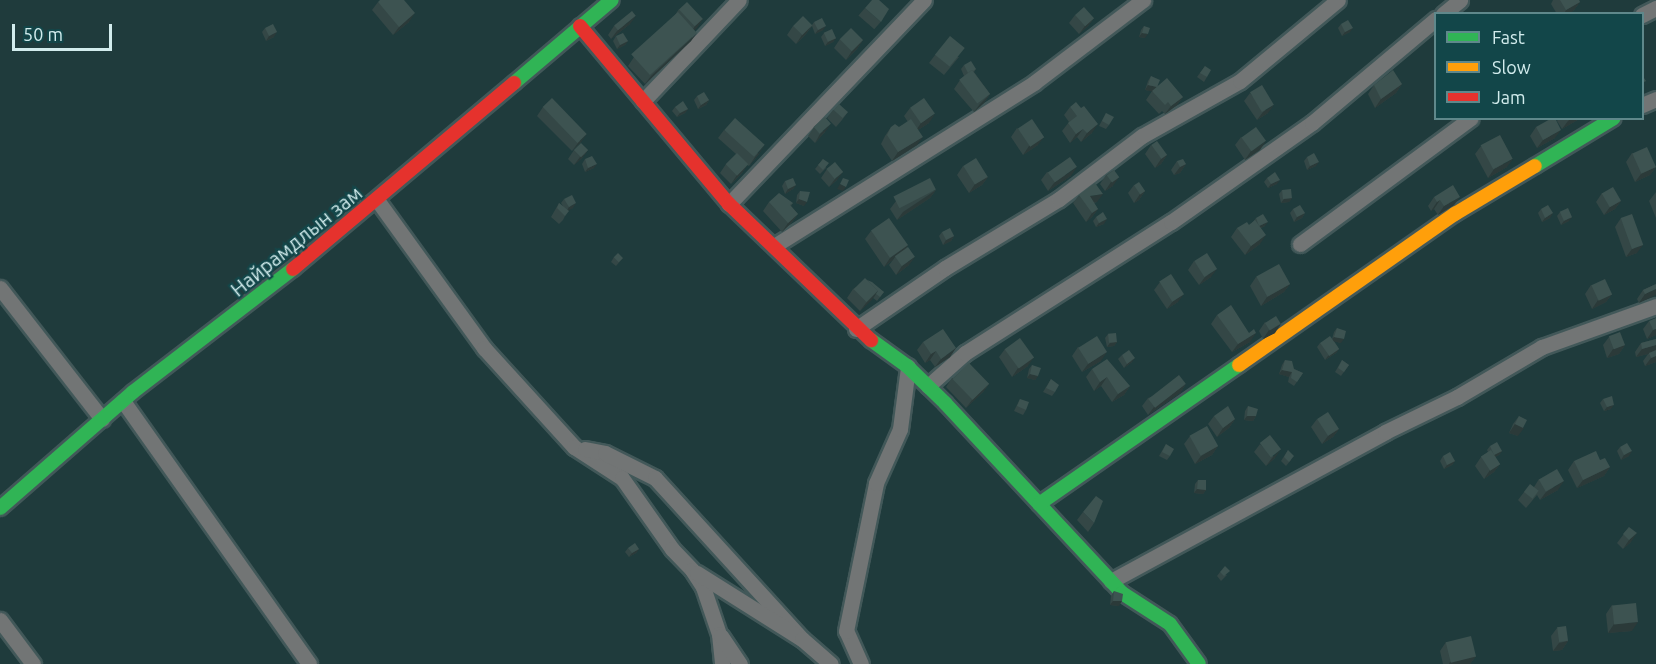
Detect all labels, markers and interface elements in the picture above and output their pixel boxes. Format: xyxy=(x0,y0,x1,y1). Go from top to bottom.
scale bar xyxy=(15,12,116,50)
legend xyxy=(1434,12,1644,120)
text: 50 m xyxy=(23,24,63,44)
text: Fast xyxy=(1492,27,1525,47)
text: Slow xyxy=(1492,57,1531,77)
text: Jam xyxy=(1492,87,1526,107)
street label: Найрамдлын зам xyxy=(226,181,366,301)

